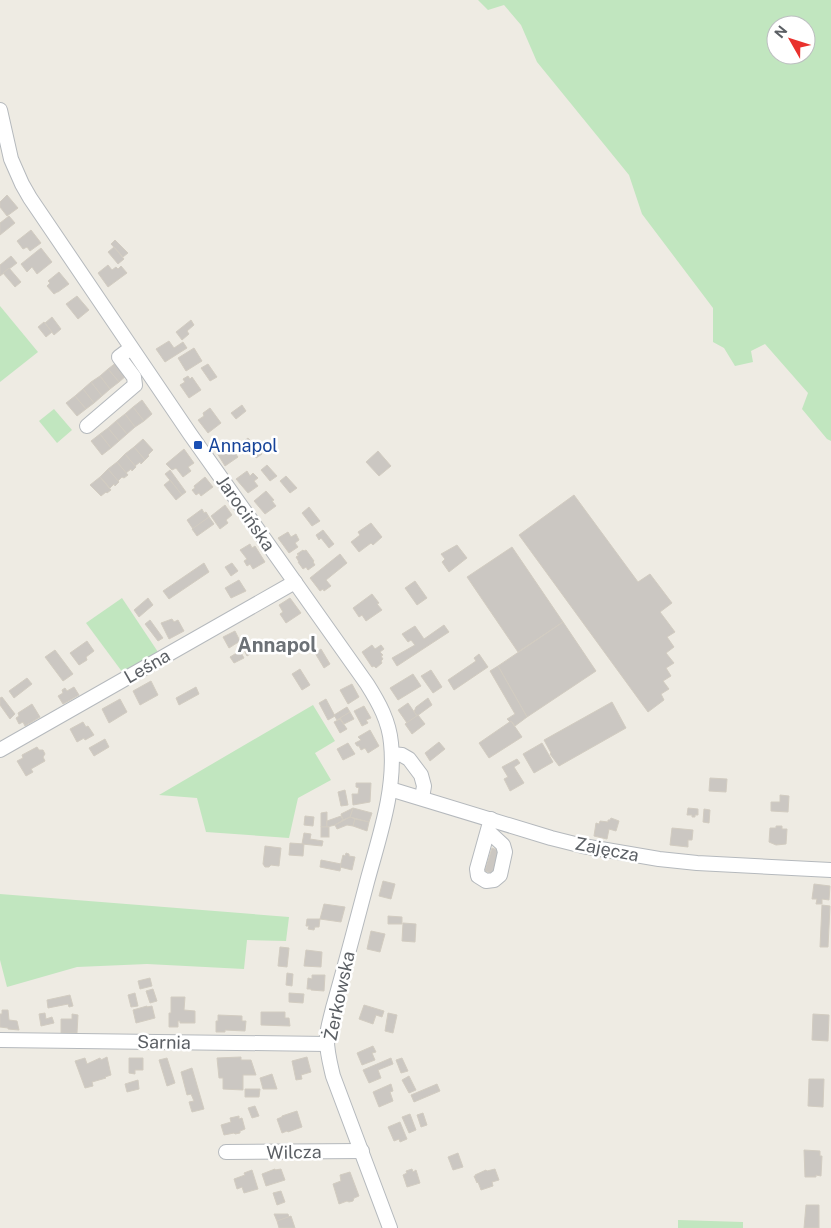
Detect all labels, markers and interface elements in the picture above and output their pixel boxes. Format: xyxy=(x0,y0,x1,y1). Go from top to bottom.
north arrow xyxy=(766,15,816,65)
text: N xyxy=(771,23,791,41)
place label: Annapol xyxy=(208,435,278,456)
marker: Annapol xyxy=(192,439,204,451)
street label: Jarocińska xyxy=(212,471,280,555)
district label: Annapol xyxy=(237,633,317,657)
street label: Leśna xyxy=(120,645,174,687)
street label: Zajęcza xyxy=(573,833,641,865)
street label: Żerkowska xyxy=(318,949,359,1043)
street label: Sarnia xyxy=(137,1031,191,1053)
street label: Wilcza xyxy=(266,1141,322,1163)

